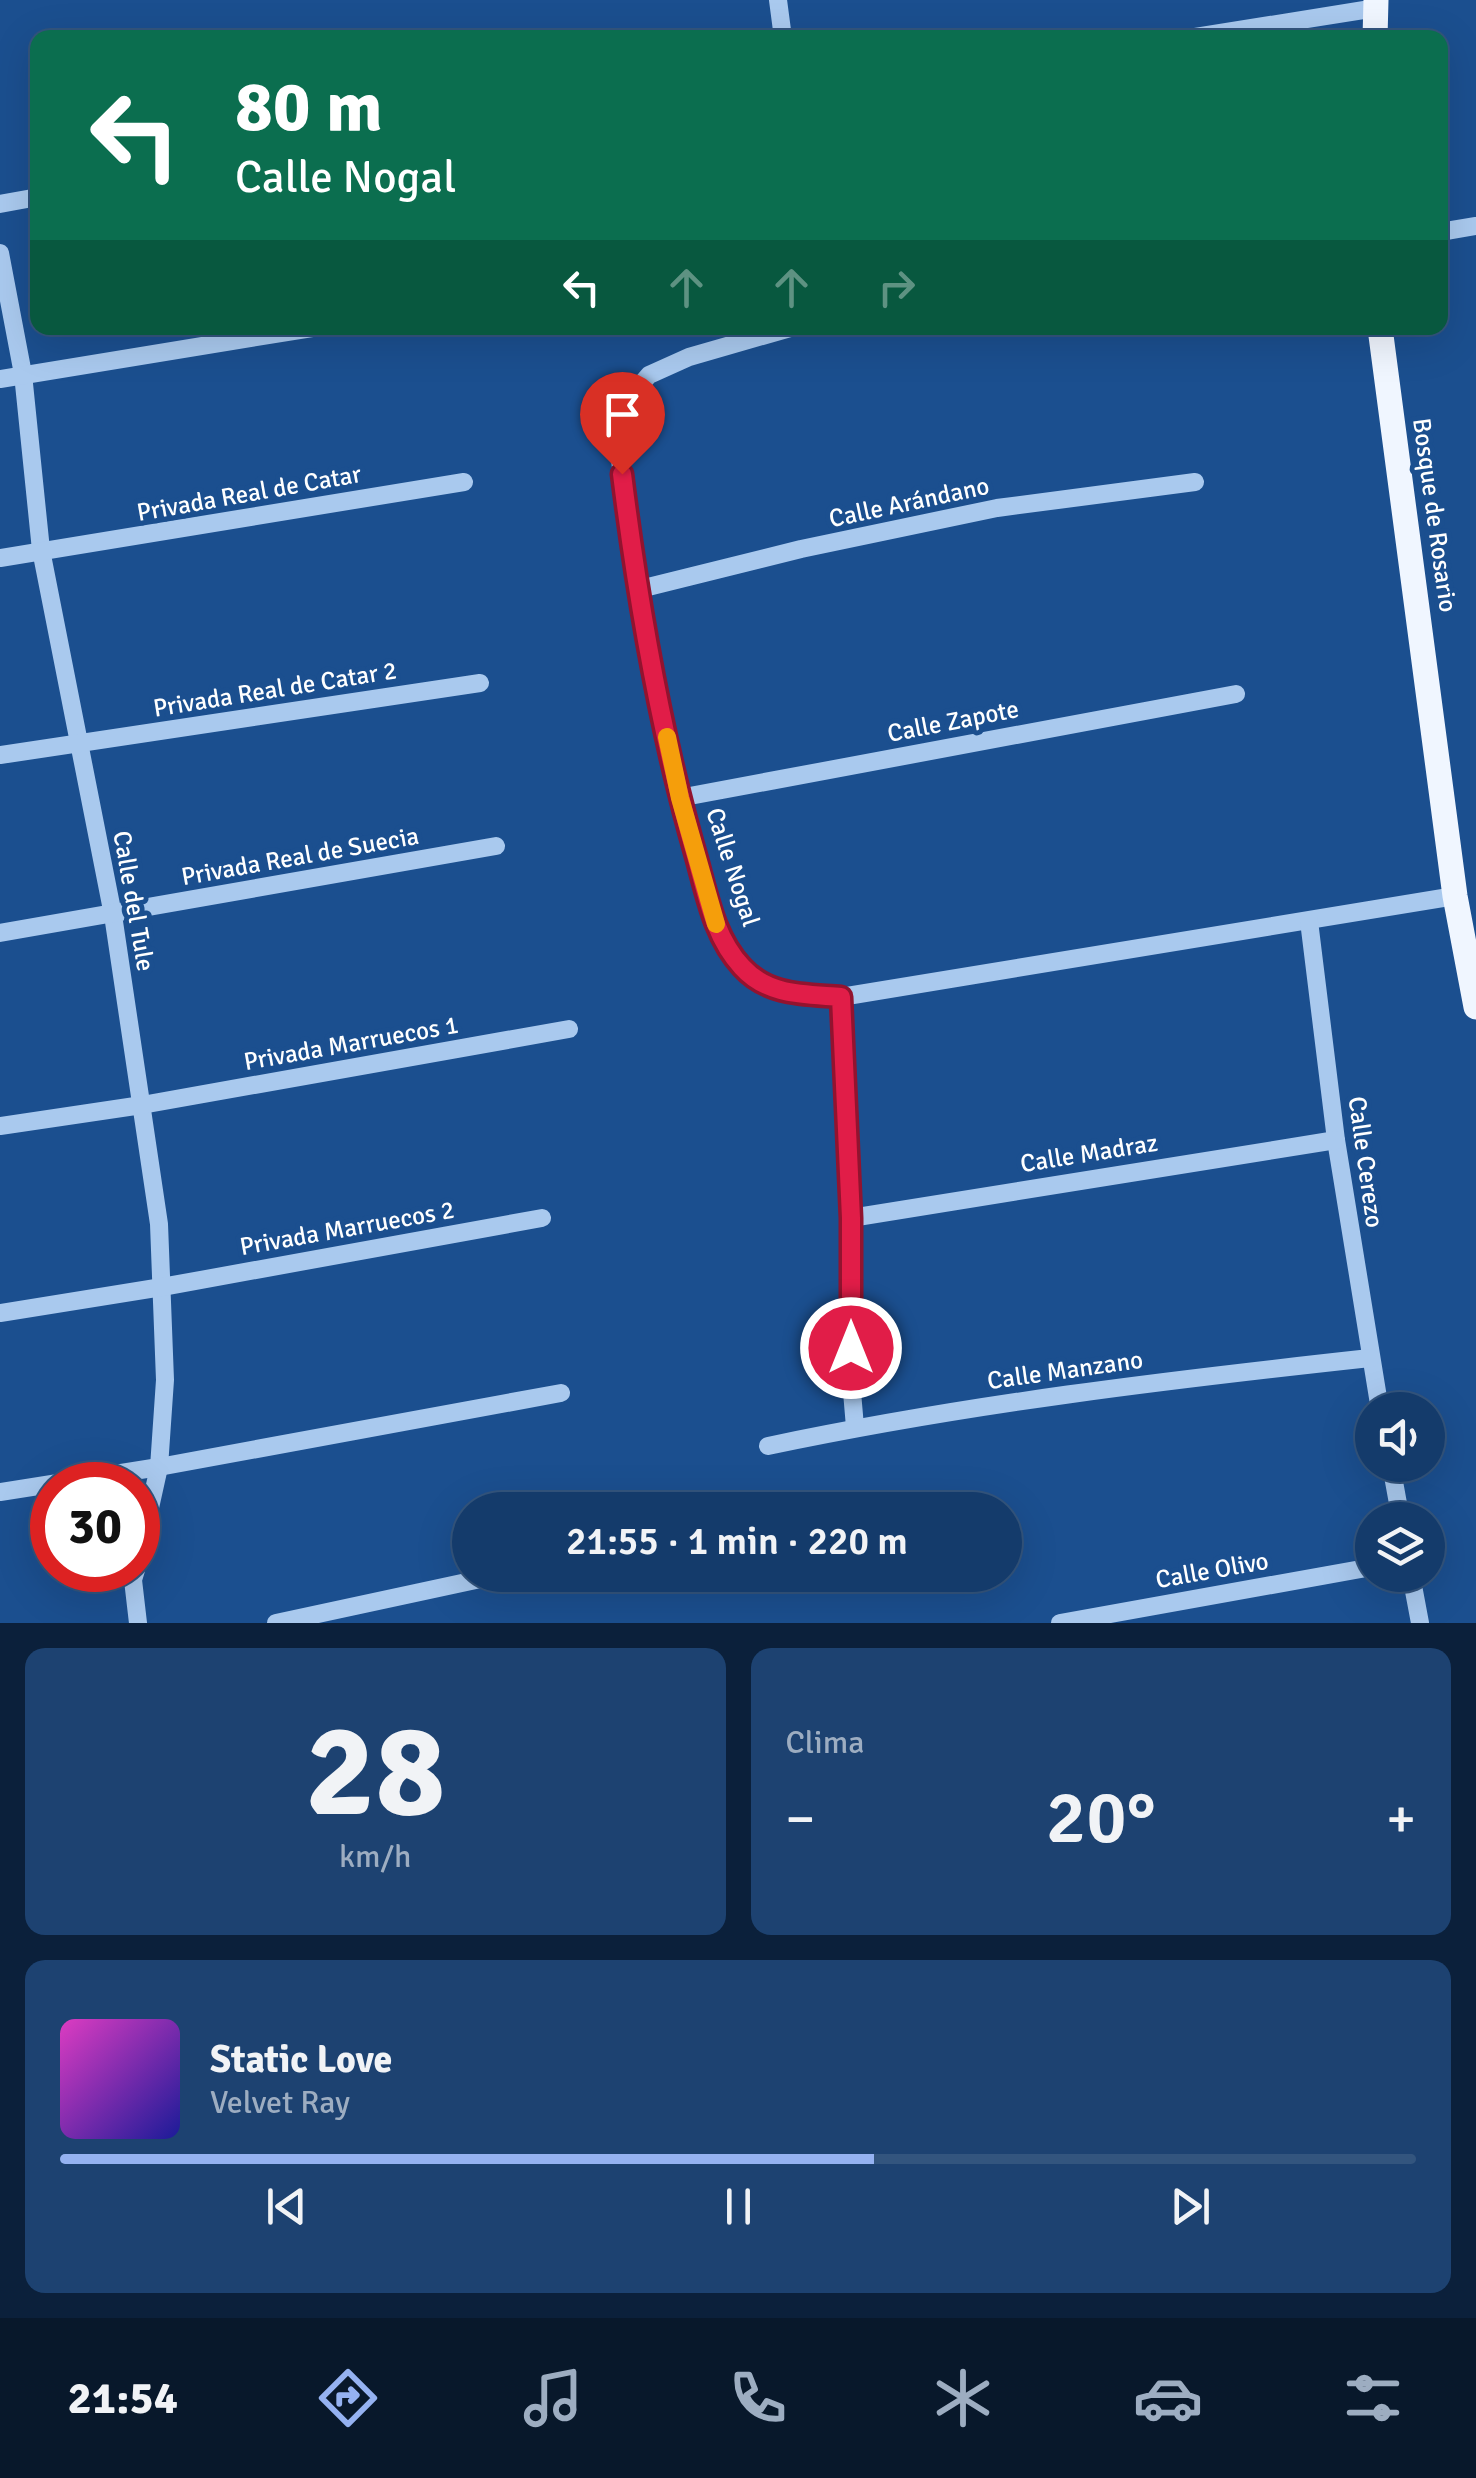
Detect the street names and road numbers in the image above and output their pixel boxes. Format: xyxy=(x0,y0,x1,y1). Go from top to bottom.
street label: Bosque de Rosario xyxy=(1406,416,1464,614)
street label: Privada Real de Catar xyxy=(134,458,364,528)
street label: Calle Arándano xyxy=(826,470,992,534)
street label: Privada Real de Catar 2 xyxy=(151,654,399,724)
street label: Calle Zapote xyxy=(885,693,1021,749)
street label: Calle Nogal xyxy=(699,804,767,930)
street label: Privada Real de Suecia xyxy=(179,820,421,892)
street label: Calle del Tule xyxy=(106,828,162,974)
street label: Privada Marruecos 1 xyxy=(241,1009,461,1077)
street label: Calle Cerezo xyxy=(1341,1094,1391,1230)
street label: Calle Madraz xyxy=(1018,1127,1160,1179)
street label: Privada Marruecos 2 xyxy=(237,1194,457,1262)
street label: Calle Manzano xyxy=(985,1344,1145,1396)
street label: Calle Olivo xyxy=(1153,1545,1271,1595)

